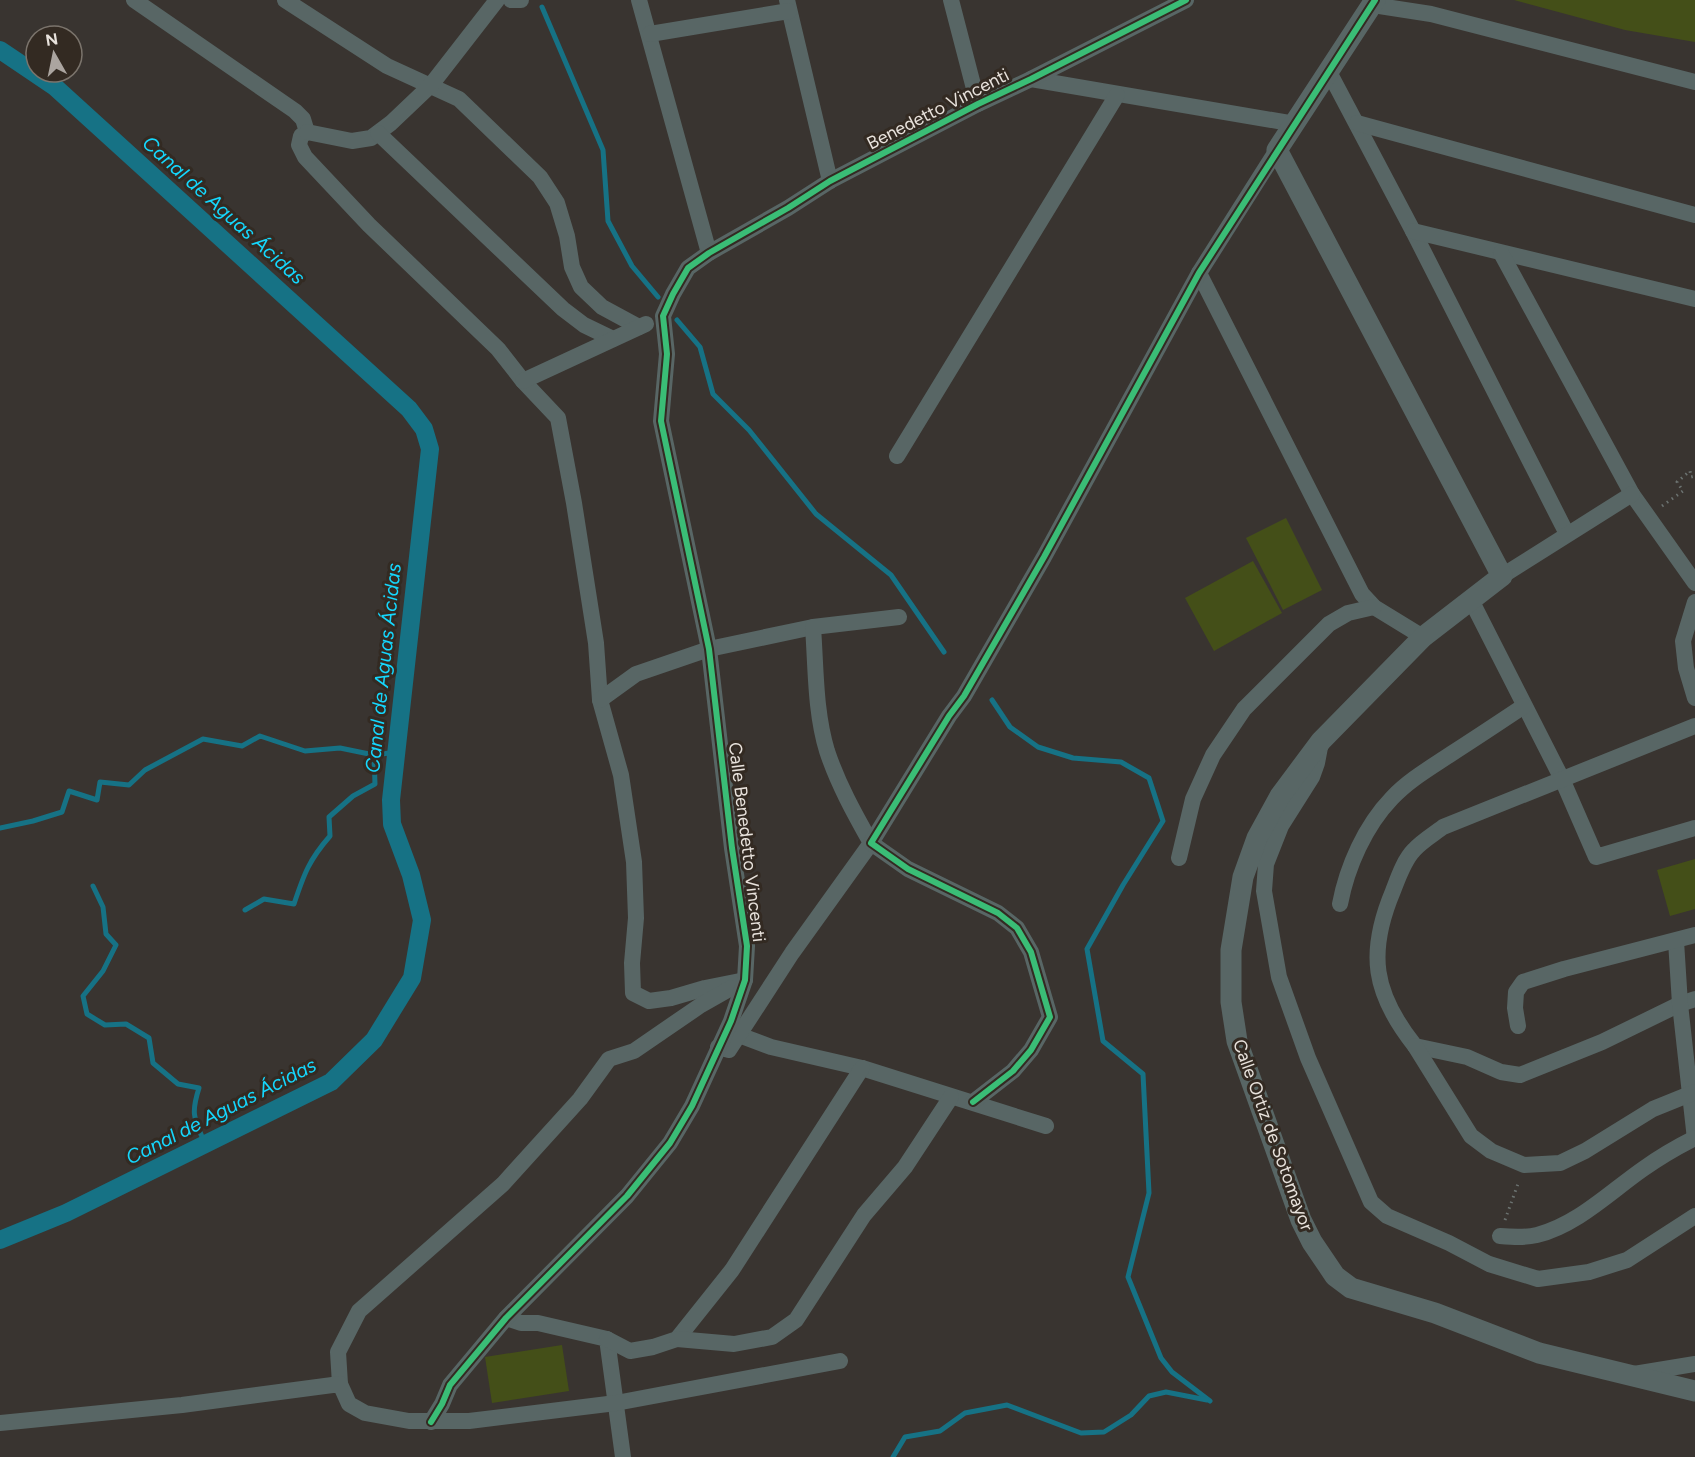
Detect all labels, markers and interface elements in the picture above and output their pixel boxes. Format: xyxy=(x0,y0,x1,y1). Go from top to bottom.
north arrow xyxy=(24,24,84,84)
text: N xyxy=(44,29,59,50)
street label: Benedetto Vincenti xyxy=(863,64,1013,154)
water label: Canal de Aguas Ácidas xyxy=(138,131,311,290)
water label: Canal de Aguas Ácidas xyxy=(360,561,406,774)
street label: Calle Benedetto Vincenti xyxy=(724,741,770,943)
street label: Calle Ortiz de Sotomayor xyxy=(1228,1036,1318,1234)
water label: Canal de Aguas Ácidas xyxy=(122,1052,321,1169)

